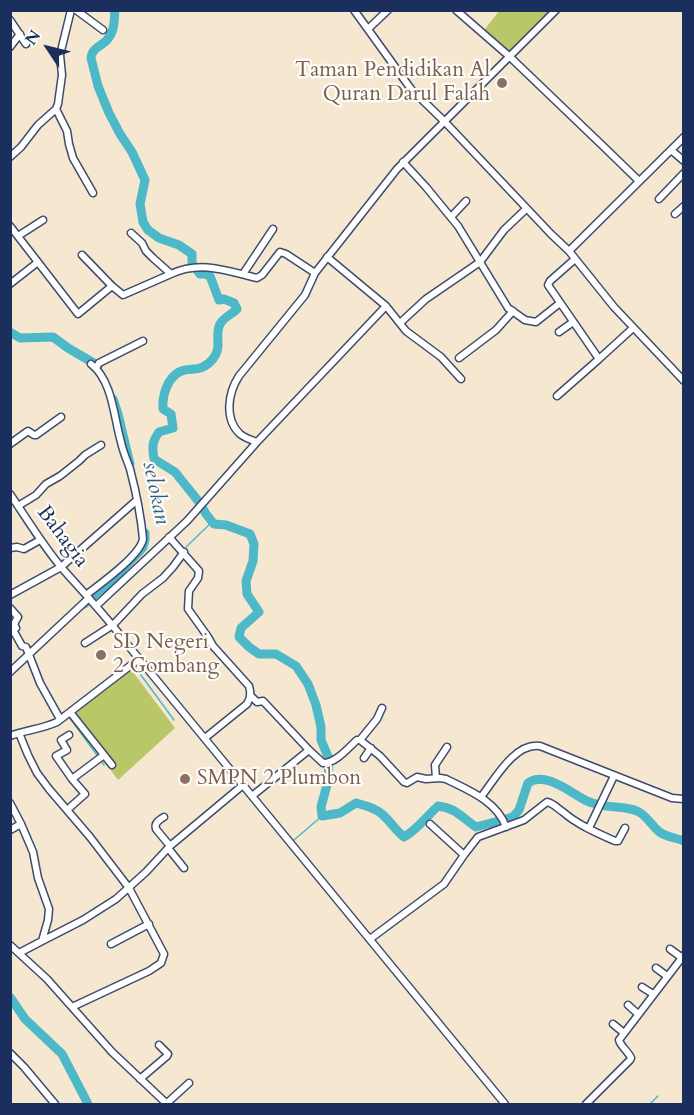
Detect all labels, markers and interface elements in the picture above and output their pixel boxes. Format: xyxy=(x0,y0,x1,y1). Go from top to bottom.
north arrow xyxy=(18,18,78,78)
text: N xyxy=(20,26,46,50)
place label: Taman Pendidikan Al Quran Darul Falah xyxy=(295,58,490,108)
marker: Taman Pendidikan Al Quran Darul Falah xyxy=(495,76,509,90)
water label: selokan xyxy=(135,459,175,527)
street label: Bahagia xyxy=(31,501,93,573)
place label: SD Negeri 2 Gombang xyxy=(113,630,219,680)
marker: SD Negeri 2 Gombang xyxy=(94,648,108,662)
place label: SMPN 2 Plumbon xyxy=(197,766,361,792)
marker: SMPN 2 Plumbon xyxy=(178,772,192,786)

